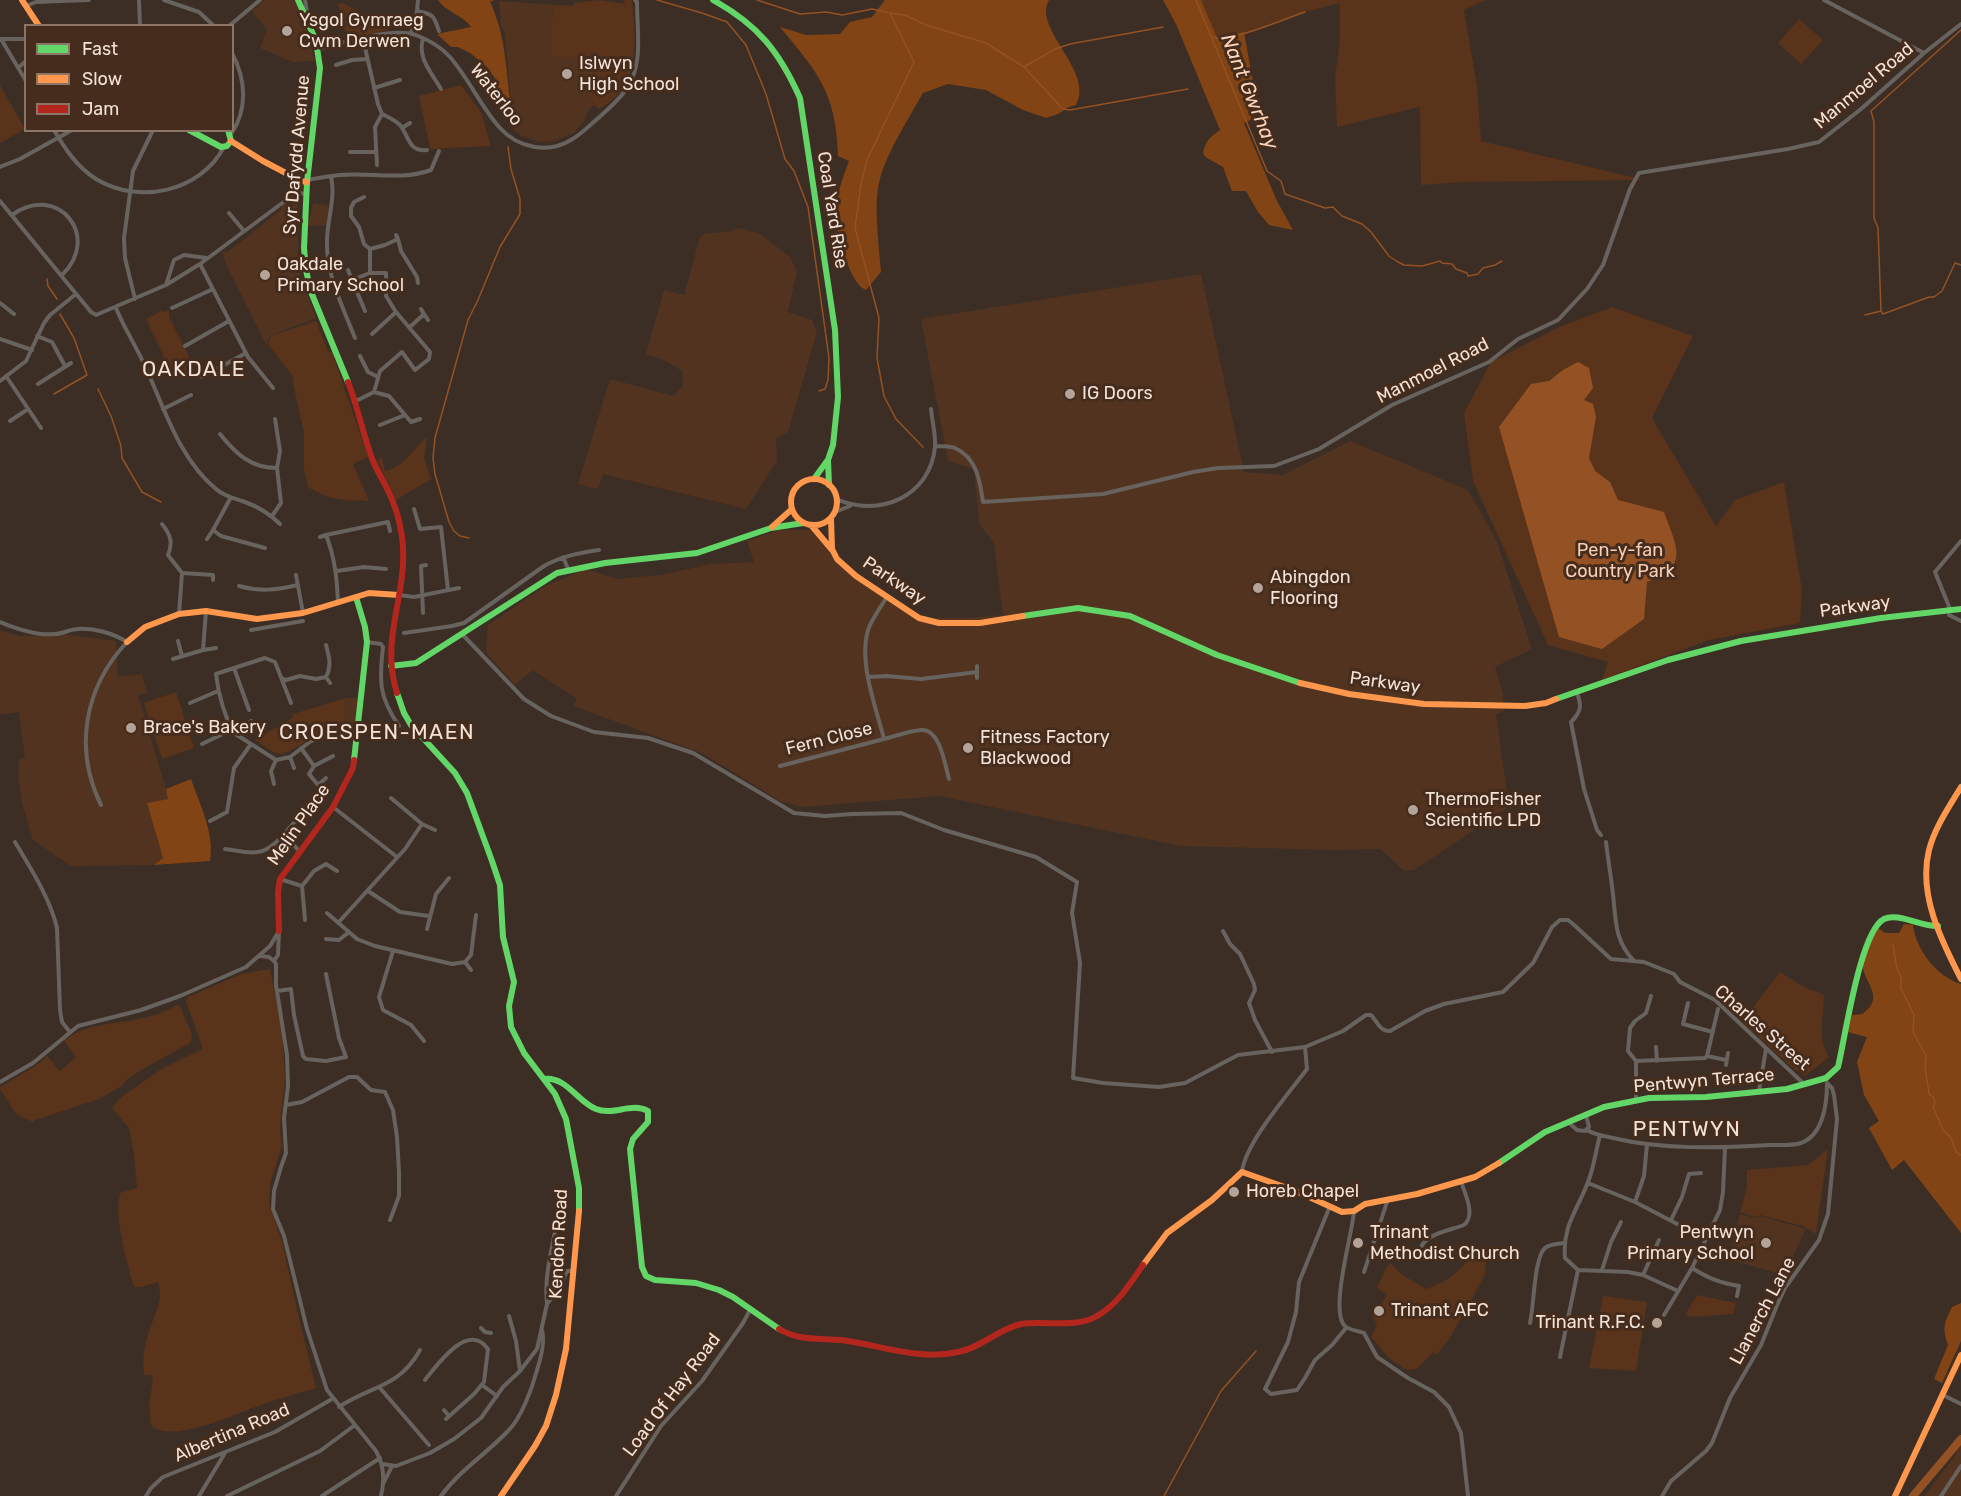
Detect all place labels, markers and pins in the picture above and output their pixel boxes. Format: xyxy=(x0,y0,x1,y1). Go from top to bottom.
place label: Ysgol Gymraeg Cwm Derwen xyxy=(299,10,424,52)
marker: Ysgol Gymraeg Cwm Derwen xyxy=(280,24,294,38)
place label: Islwyn High School xyxy=(579,53,679,96)
marker: Islwyn High School xyxy=(560,67,574,81)
place label: Oakdale Primary School xyxy=(277,254,404,296)
marker: Oakdale Primary School xyxy=(258,268,272,282)
place label: IG Doors xyxy=(1082,383,1153,405)
marker: IG Doors xyxy=(1063,387,1077,401)
place label: Abingdon Flooring xyxy=(1270,567,1351,610)
marker: Abingdon Flooring xyxy=(1251,581,1265,595)
place label: Brace's Bakery xyxy=(143,717,266,739)
marker: Brace's Bakery xyxy=(124,721,138,735)
place label: Fitness Factory Blackwood xyxy=(980,727,1110,770)
marker: Fitness Factory Blackwood xyxy=(961,741,975,755)
place label: ThermoFisher Scientific LPD xyxy=(1425,789,1541,832)
marker: ThermoFisher Scientific LPD xyxy=(1406,803,1420,817)
place label: Horeb Chapel xyxy=(1246,1181,1359,1203)
marker: Horeb Chapel xyxy=(1227,1185,1241,1199)
place label: Trinant Methodist Church xyxy=(1370,1222,1520,1264)
place label: Pentwyn Primary School xyxy=(1627,1222,1754,1264)
marker: Trinant Methodist Church xyxy=(1351,1236,1365,1250)
marker: Pentwyn Primary School xyxy=(1759,1236,1773,1250)
place label: Trinant AFC xyxy=(1391,1300,1489,1322)
marker: Trinant AFC xyxy=(1372,1304,1386,1318)
place label: Trinant R.F.C. xyxy=(1536,1312,1645,1334)
marker: Trinant R.F.C. xyxy=(1650,1316,1664,1330)

